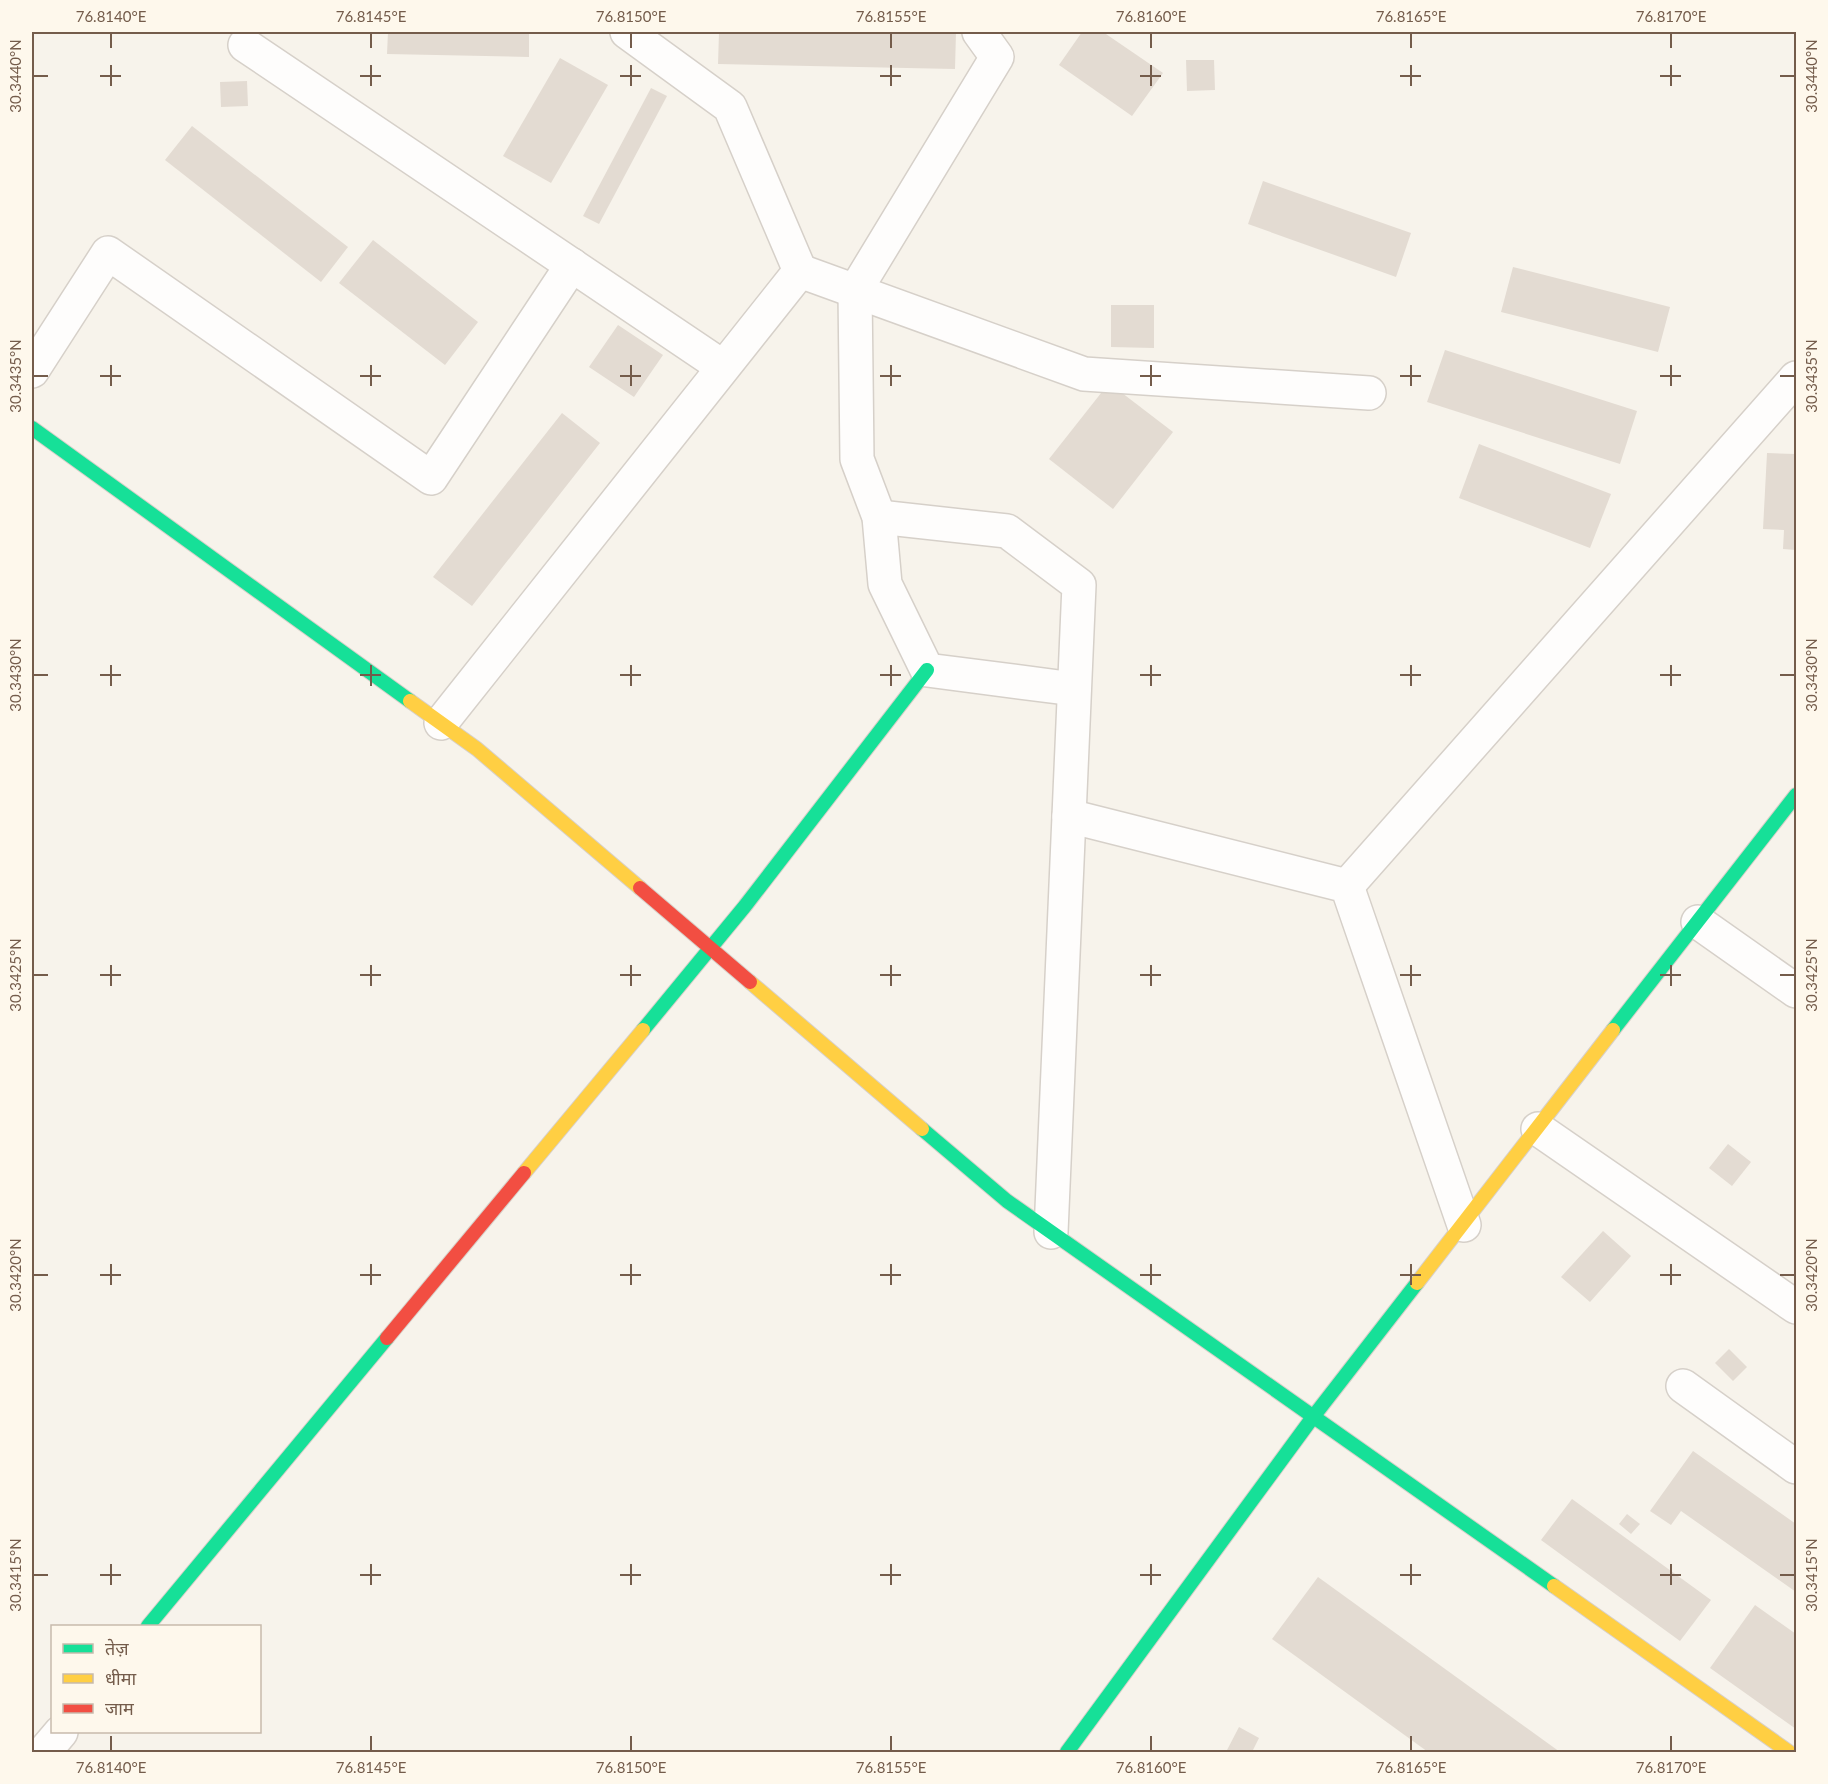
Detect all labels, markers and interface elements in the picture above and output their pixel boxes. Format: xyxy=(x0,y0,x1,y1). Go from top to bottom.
text: 76.8140°E xyxy=(76,7,146,25)
text: 76.8145°E xyxy=(336,7,406,25)
text: 76.8150°E xyxy=(596,7,666,25)
text: 76.8155°E xyxy=(856,7,926,25)
text: 76.8160°E xyxy=(1116,7,1186,25)
text: 76.8165°E xyxy=(1376,7,1446,25)
text: 76.8170°E xyxy=(1636,7,1706,25)
text: 30.3440°N xyxy=(6,39,24,113)
text: 30.3440°N xyxy=(1802,39,1820,113)
text: 30.3435°N xyxy=(6,339,24,413)
text: 30.3435°N xyxy=(1802,339,1820,413)
text: 30.3430°N xyxy=(6,638,24,712)
text: 30.3430°N xyxy=(1802,638,1820,712)
text: 30.3425°N xyxy=(6,938,24,1012)
text: 30.3425°N xyxy=(1802,938,1820,1012)
text: 30.3420°N xyxy=(6,1238,24,1312)
text: 30.3420°N xyxy=(1802,1238,1820,1312)
text: 30.3415°N xyxy=(6,1538,24,1612)
text: 30.3415°N xyxy=(1802,1538,1820,1612)
legend xyxy=(51,1625,261,1733)
text: तेज़ xyxy=(105,1637,129,1659)
text: धीमा xyxy=(105,1667,136,1689)
text: जाम xyxy=(105,1697,135,1719)
text: 76.8140°E xyxy=(76,1758,146,1776)
text: 76.8145°E xyxy=(336,1758,406,1776)
text: 76.8150°E xyxy=(596,1758,666,1776)
text: 76.8155°E xyxy=(856,1758,926,1776)
text: 76.8160°E xyxy=(1116,1758,1186,1776)
text: 76.8165°E xyxy=(1376,1758,1446,1776)
text: 76.8170°E xyxy=(1636,1758,1706,1776)

